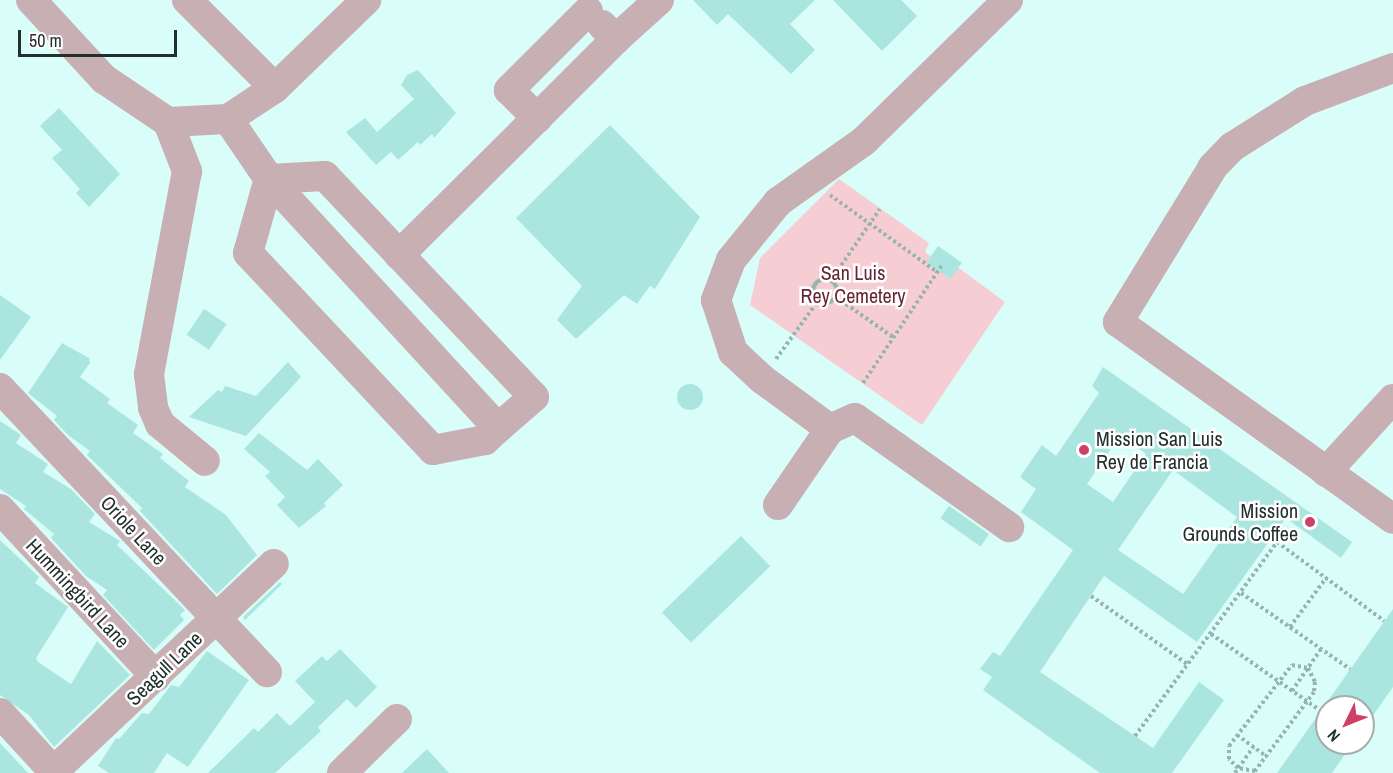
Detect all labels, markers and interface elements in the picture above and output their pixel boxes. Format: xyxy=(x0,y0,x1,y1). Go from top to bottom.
scale bar xyxy=(21,18,180,56)
text: 50 m xyxy=(29,28,62,53)
park label: San Luis Rey Cemetery xyxy=(801,260,905,307)
place label: Mission San Luis Rey de Francia xyxy=(1096,426,1223,473)
marker: Mission San Luis Rey de Francia xyxy=(1077,443,1091,457)
street label: Oriole Lane xyxy=(96,490,172,570)
place label: Mission Grounds Coffee xyxy=(1183,498,1298,545)
marker: Mission Grounds Coffee xyxy=(1303,515,1317,529)
street label: Hummingbird Lane xyxy=(21,533,135,653)
street label: Seagull Lane xyxy=(121,626,207,710)
north arrow xyxy=(1315,695,1375,755)
text: N xyxy=(1322,725,1345,747)

